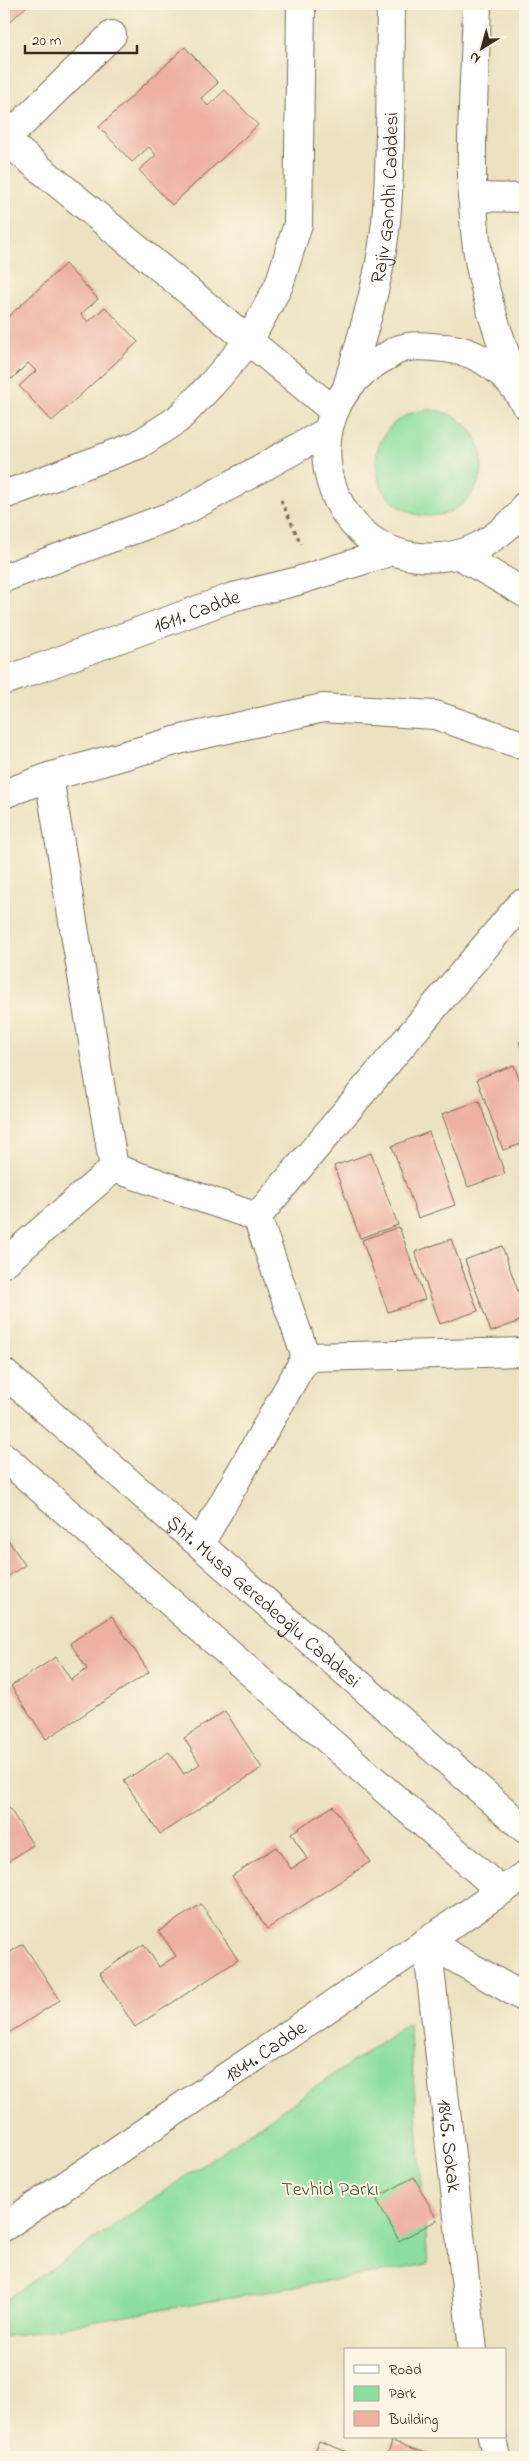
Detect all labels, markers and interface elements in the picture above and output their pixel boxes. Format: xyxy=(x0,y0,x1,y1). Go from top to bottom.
scale bar xyxy=(25,22,138,54)
north arrow xyxy=(456,22,506,72)
text: 20 m xyxy=(32,30,62,52)
text: N xyxy=(465,46,485,68)
street label: Rajiv Gandhi Caddesi xyxy=(364,112,407,286)
street label: 1611. Cadde xyxy=(150,584,243,642)
street label: Şht. Musa Geredeoğlu Caddesi xyxy=(159,1510,366,1696)
street label: 1844. Cadde xyxy=(220,2015,313,2091)
street label: 1845. Sokak xyxy=(428,2098,467,2194)
park label: Tevhid Parkı xyxy=(281,2176,379,2205)
legend xyxy=(344,2348,506,2438)
text: Road xyxy=(389,2359,422,2381)
text: Park xyxy=(389,2383,417,2405)
text: Building xyxy=(388,2409,438,2432)

